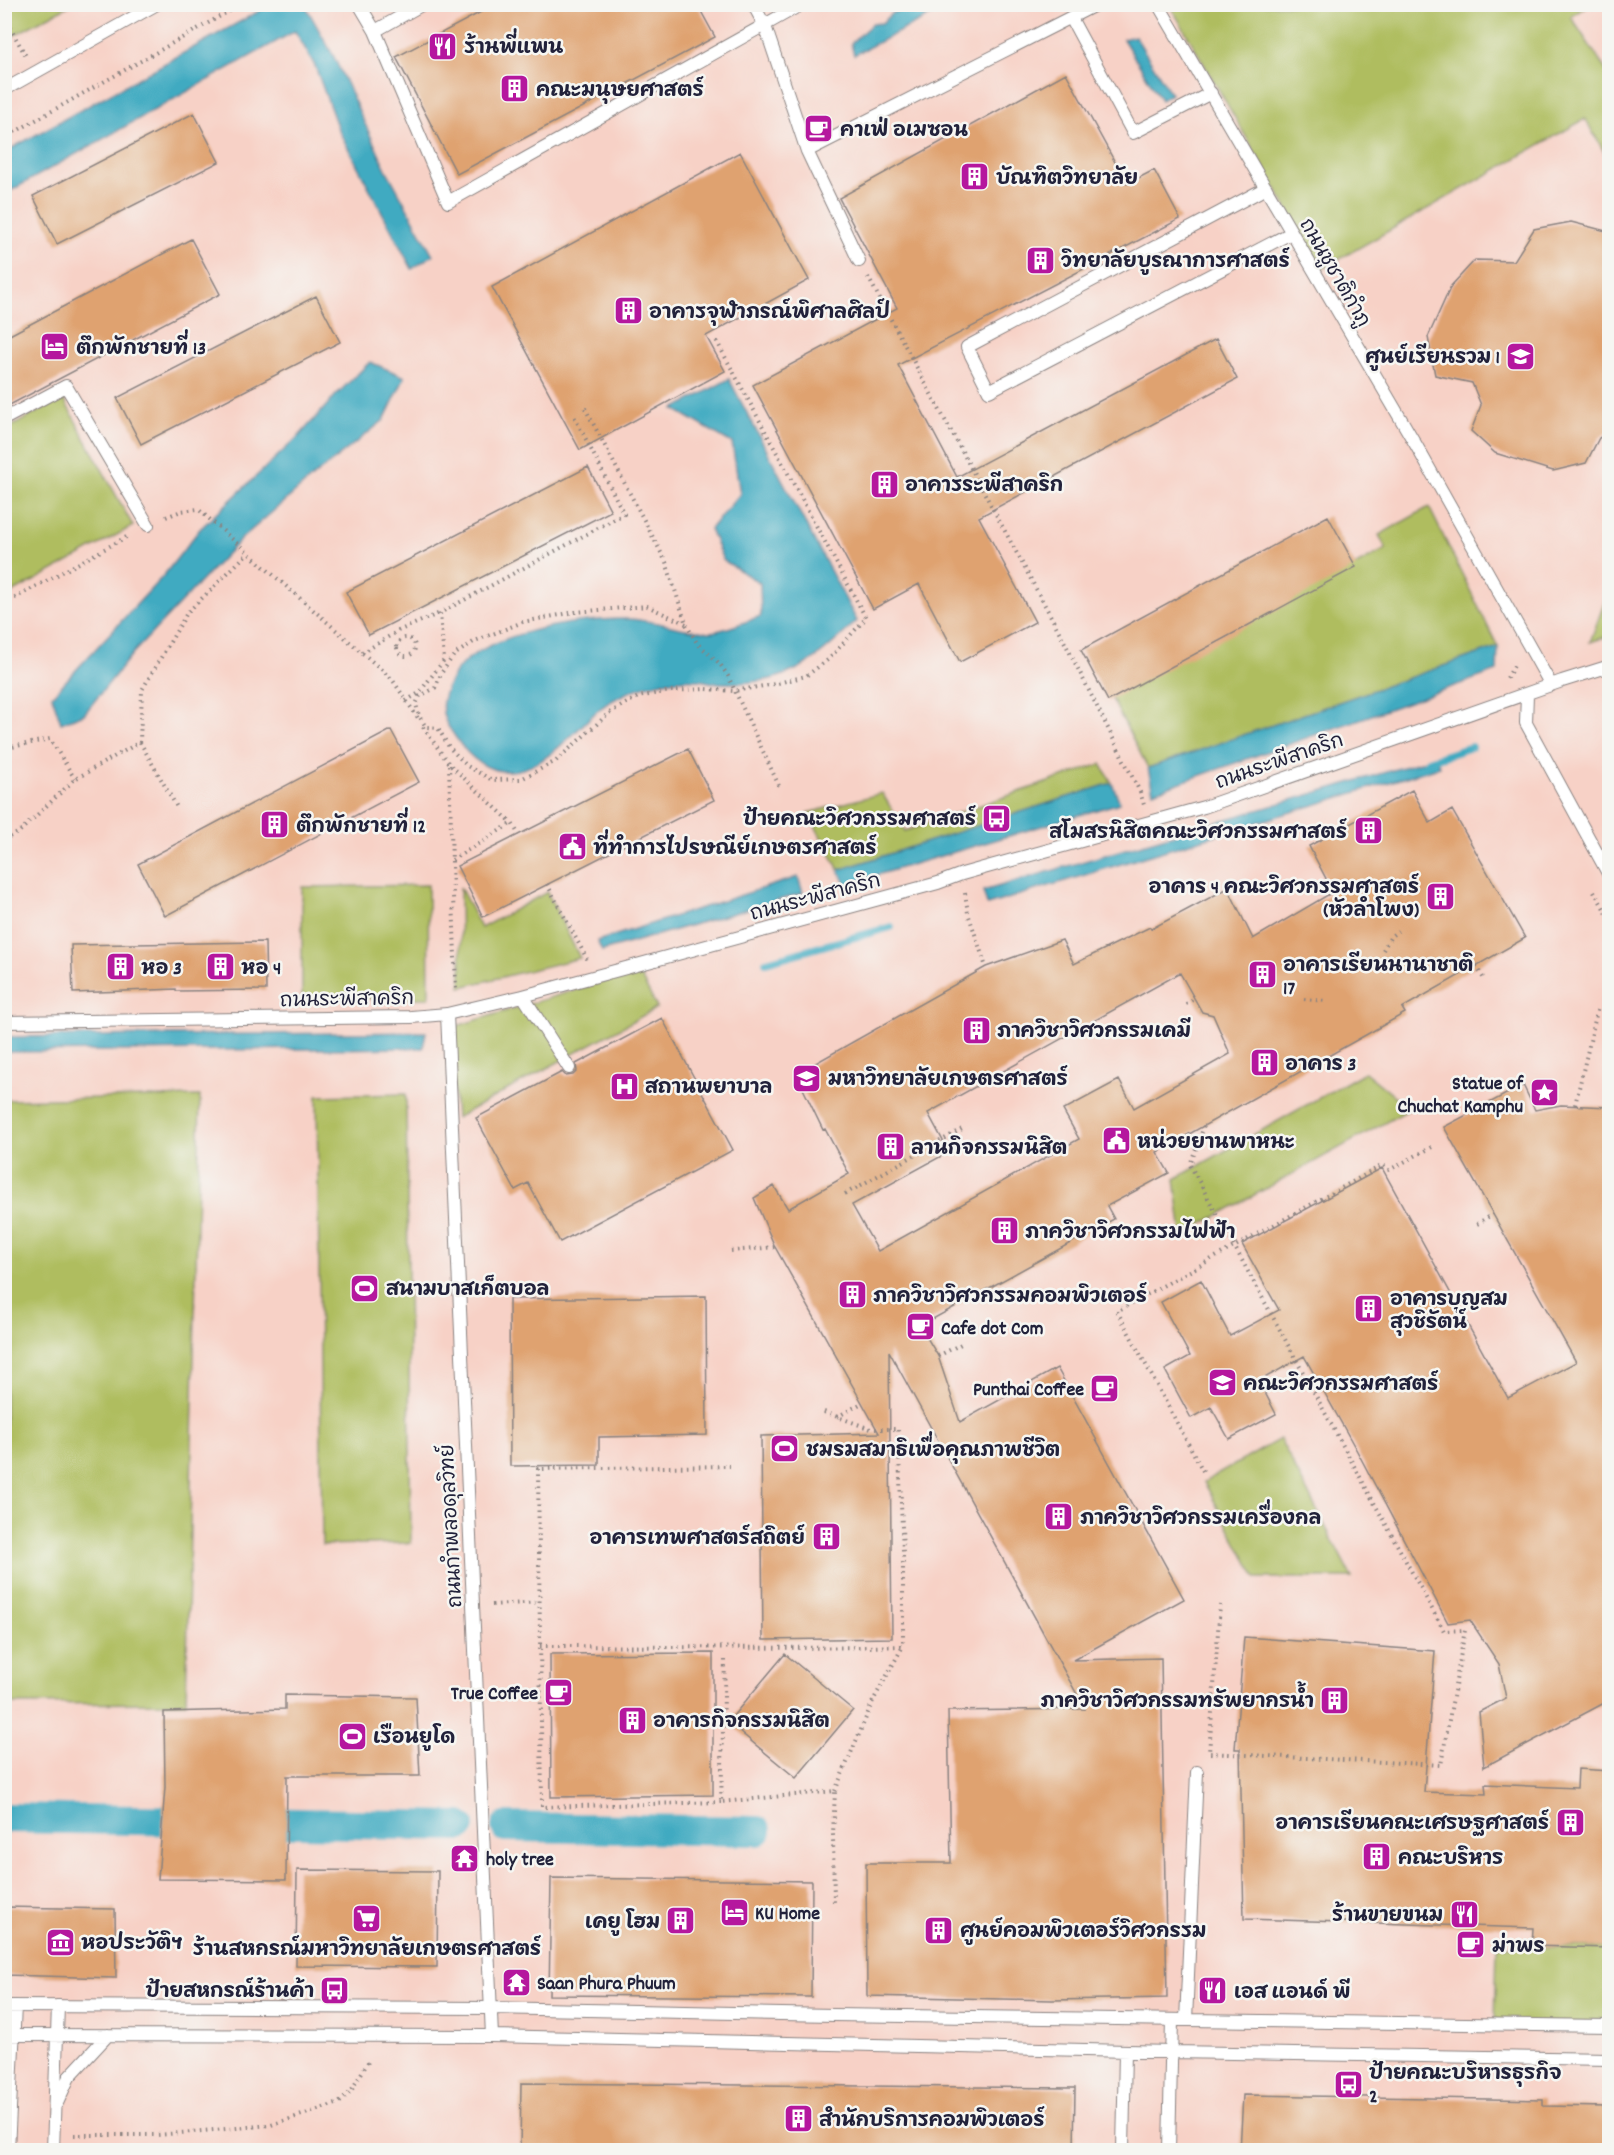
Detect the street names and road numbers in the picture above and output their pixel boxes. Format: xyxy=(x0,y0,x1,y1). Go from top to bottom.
street label: ถนนชูชาติกำภู xyxy=(1291,213,1378,333)
street label: ถนนระพีสาคริก xyxy=(1212,727,1348,798)
street label: ถนนระพีสาคริก xyxy=(747,867,884,930)
street label: ถนนระพีสาคริก xyxy=(280,985,414,1016)
street label: ถนนกำพลอดุลวิทย์ xyxy=(433,1443,471,1608)

